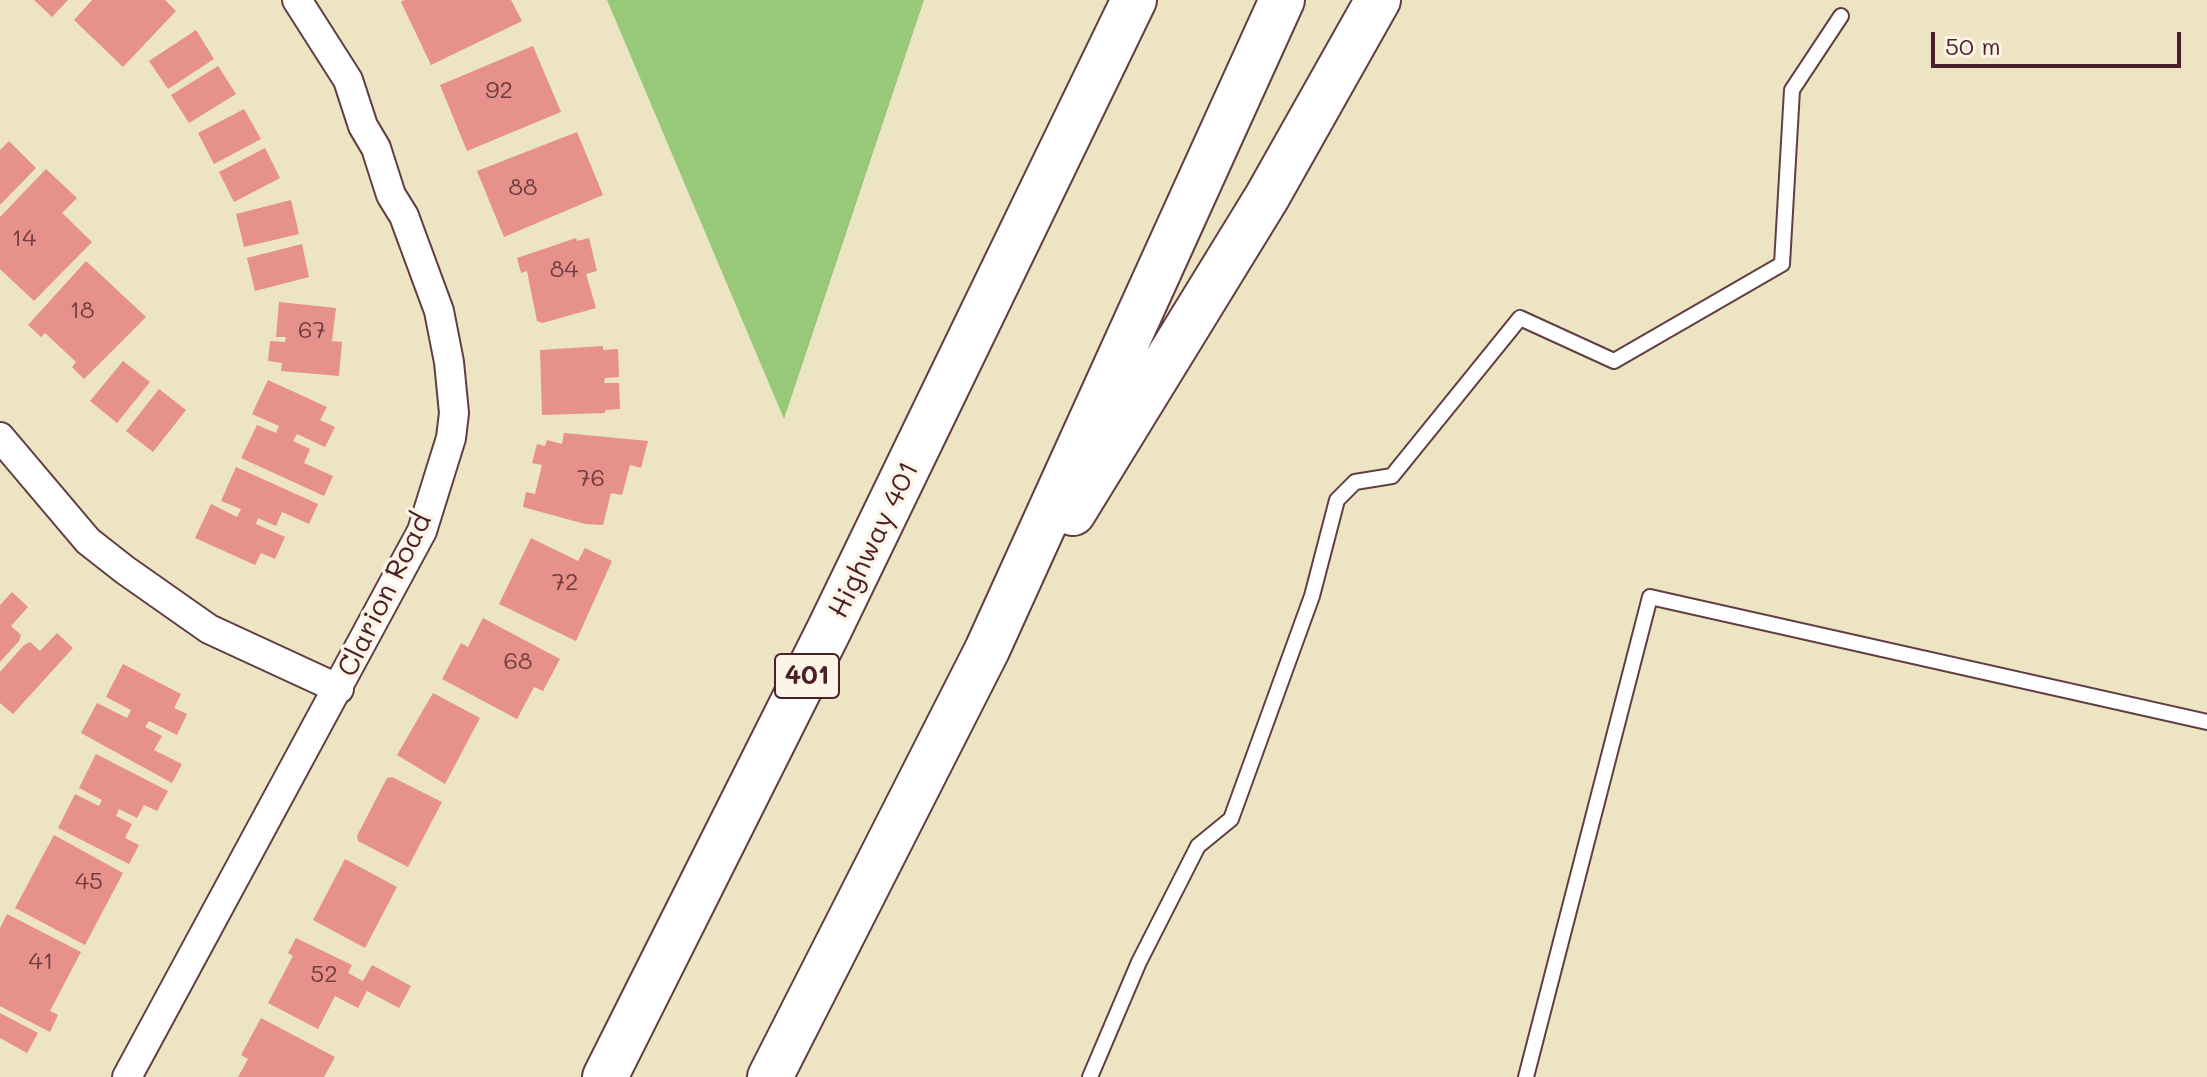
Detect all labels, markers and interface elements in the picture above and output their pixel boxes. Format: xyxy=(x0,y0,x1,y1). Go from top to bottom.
scale bar xyxy=(1935,16,2185,66)
text: 50 m xyxy=(1945,30,2001,61)
house number: 92 xyxy=(485,77,513,105)
house number: 88 xyxy=(508,174,538,202)
house number: 14 xyxy=(12,225,36,253)
house number: 84 xyxy=(550,256,578,284)
house number: 18 xyxy=(69,297,95,325)
house number: 67 xyxy=(298,317,326,345)
street label: Highway 401 xyxy=(822,456,926,624)
house number: 76 xyxy=(577,465,605,493)
street label: Clarion Road xyxy=(331,508,439,682)
house number: 72 xyxy=(552,569,578,597)
house number: 68 xyxy=(503,648,533,676)
road number: 401 xyxy=(775,654,839,698)
house number: 45 xyxy=(75,868,103,896)
house number: 41 xyxy=(29,948,53,976)
house number: 52 xyxy=(310,961,338,989)

